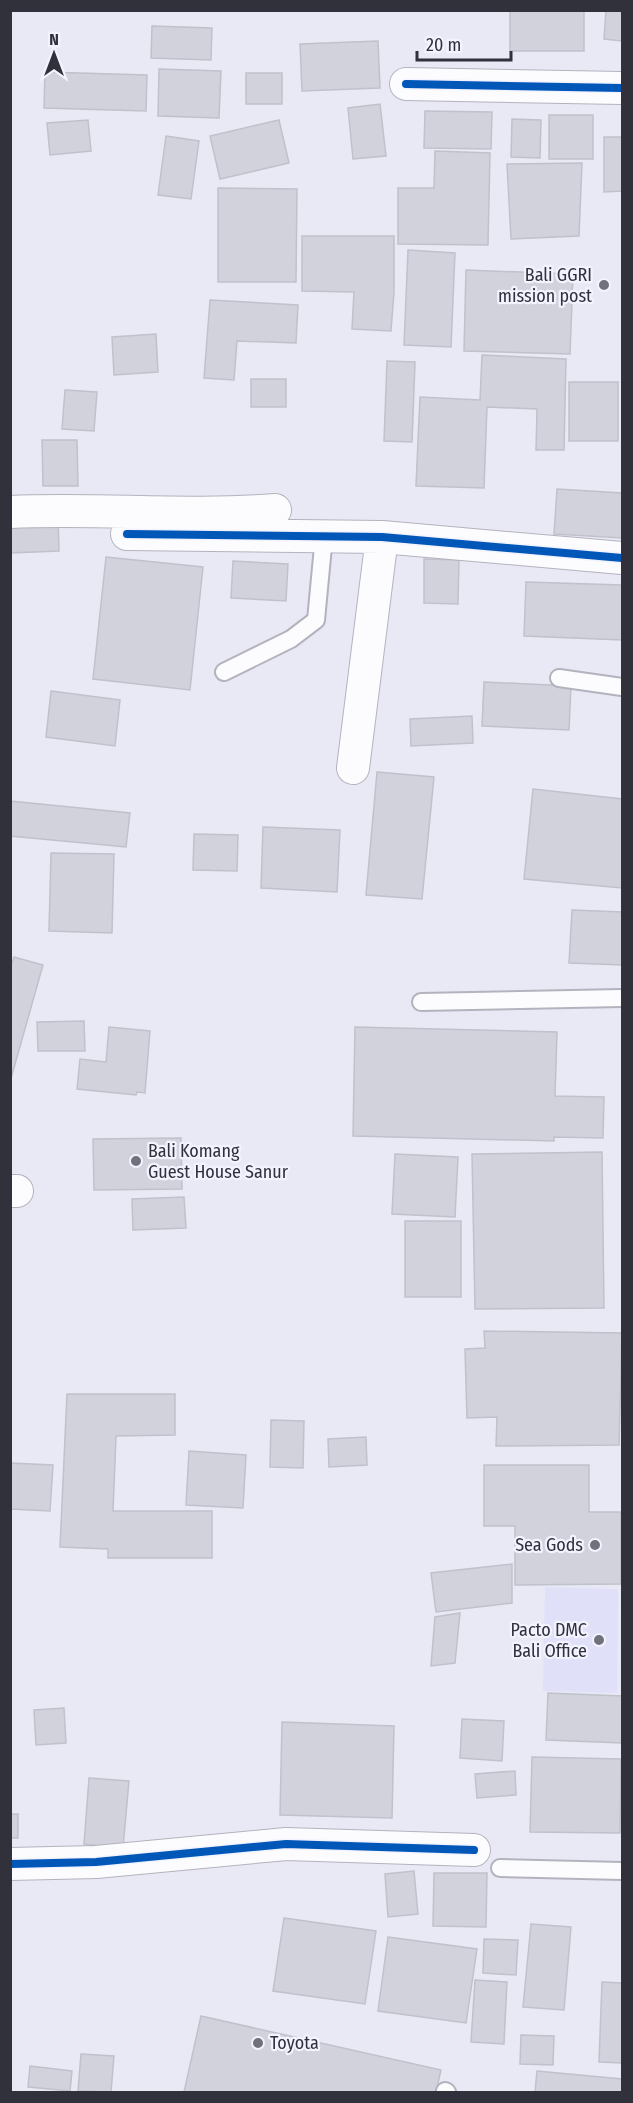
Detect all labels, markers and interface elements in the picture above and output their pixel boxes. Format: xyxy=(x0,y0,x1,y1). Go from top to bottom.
north arrow xyxy=(24,24,84,84)
scale bar xyxy=(417,24,512,62)
text: N xyxy=(49,30,59,49)
text: 20 m xyxy=(426,34,461,56)
place label: Bali GGRI mission post xyxy=(498,264,592,307)
marker: Bali GGRI mission post xyxy=(597,278,611,292)
place label: Bali Komang Guest House Sanur xyxy=(148,1140,289,1183)
marker: Bali Komang Guest House Sanur xyxy=(129,1154,143,1168)
place label: Sea Gods xyxy=(515,1534,583,1556)
marker: Sea Gods xyxy=(588,1538,602,1552)
place label: Pacto DMC Bali Office xyxy=(511,1619,587,1662)
marker: Pacto DMC Bali Office xyxy=(592,1633,606,1647)
place label: Toyota xyxy=(270,2032,319,2054)
marker: Toyota xyxy=(251,2036,265,2050)

